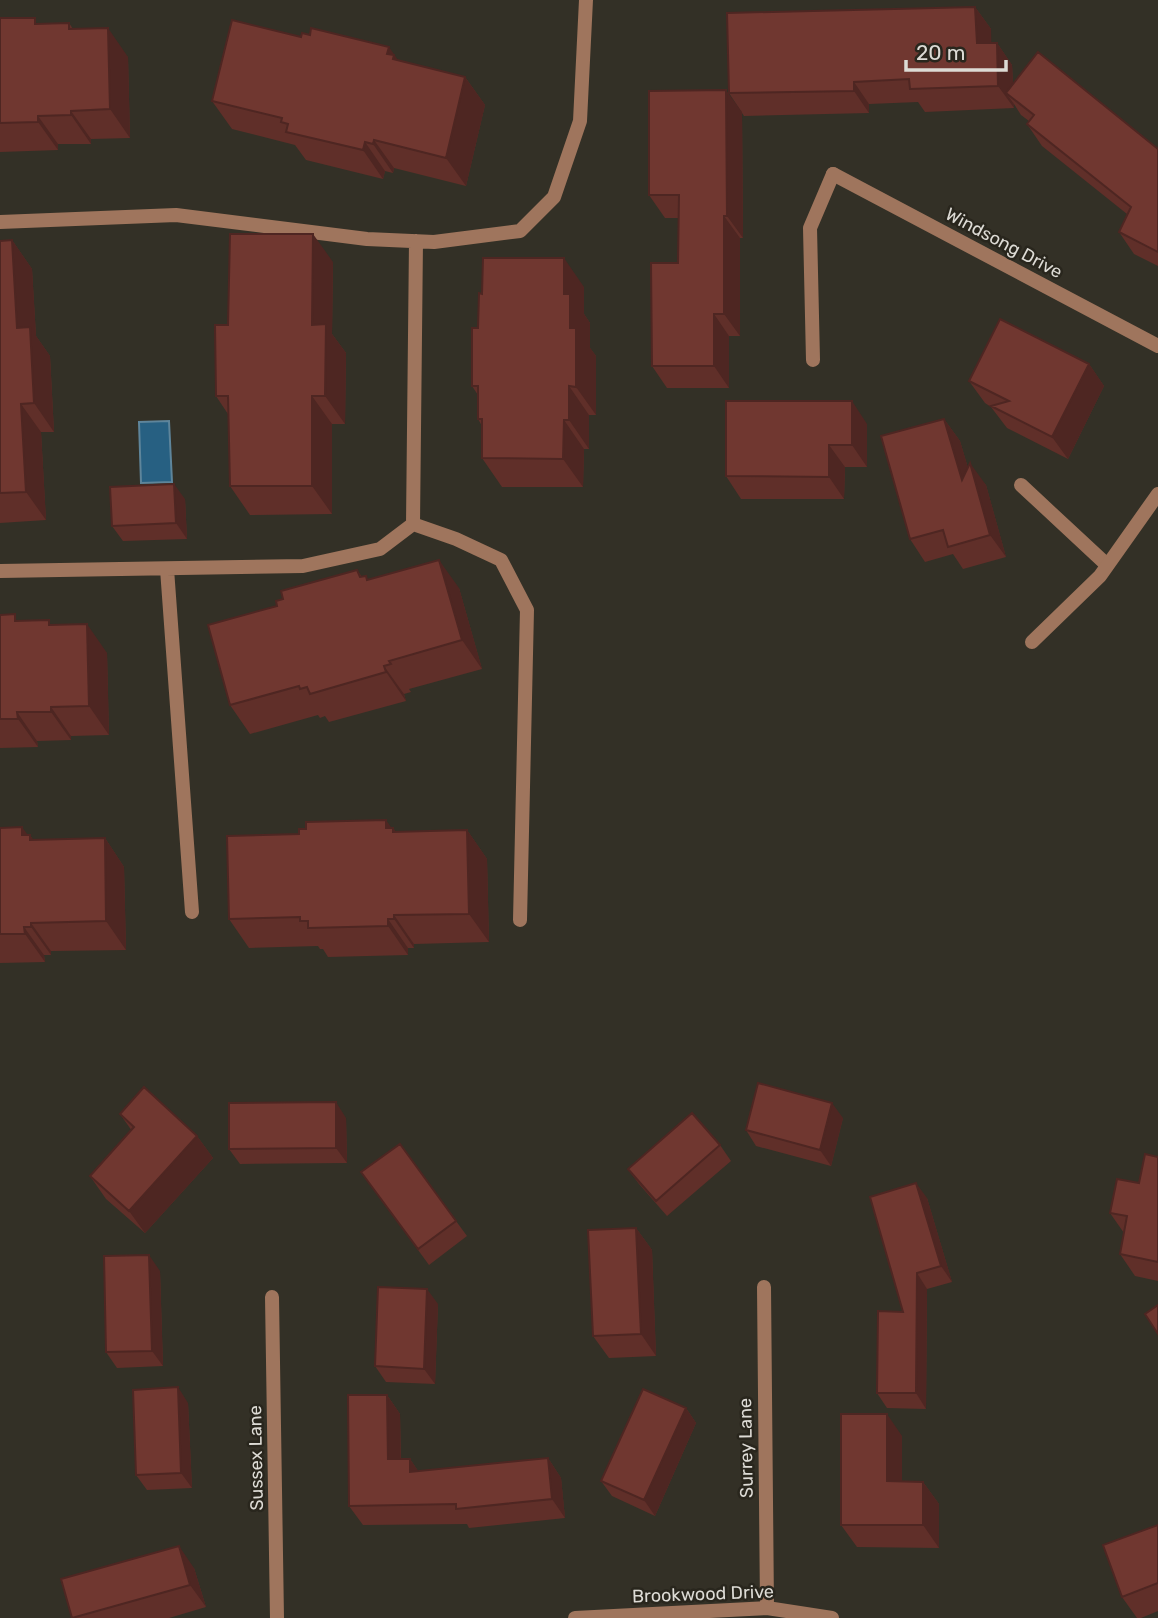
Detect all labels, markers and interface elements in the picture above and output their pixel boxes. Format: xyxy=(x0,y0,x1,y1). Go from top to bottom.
scale bar xyxy=(906,28,1006,72)
text: 20 m xyxy=(916,40,965,65)
street label: Windsong Drive xyxy=(942,203,1066,283)
street label: Surrey Lane xyxy=(734,1398,758,1498)
street label: Sussex Lane xyxy=(244,1405,268,1511)
street label: Brookwood Drive xyxy=(632,1581,774,1607)

